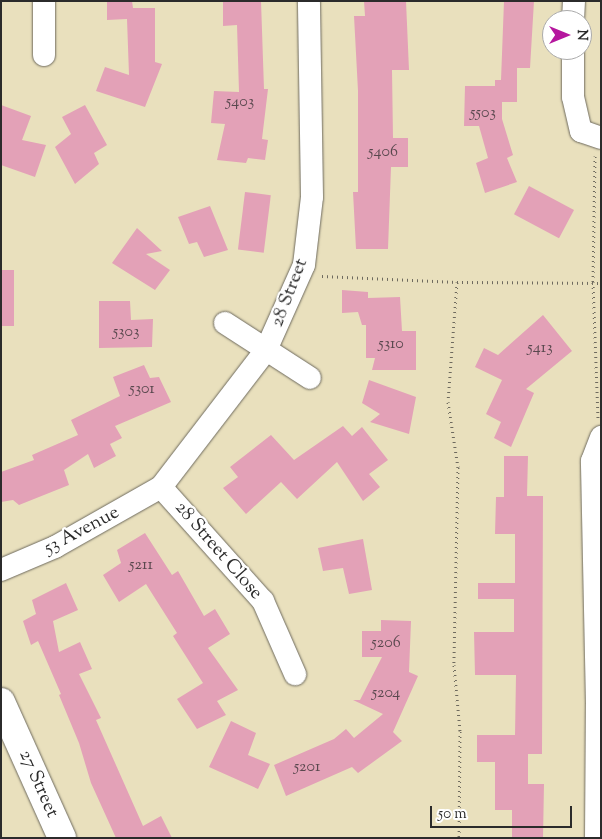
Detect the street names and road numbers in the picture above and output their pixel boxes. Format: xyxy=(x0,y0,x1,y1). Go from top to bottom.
street label: 28 Street xyxy=(267,256,313,330)
street label: 28 Street Close xyxy=(169,497,267,605)
street label: 53 Avenue xyxy=(41,502,123,560)
street label: 27 Street xyxy=(13,747,63,821)

